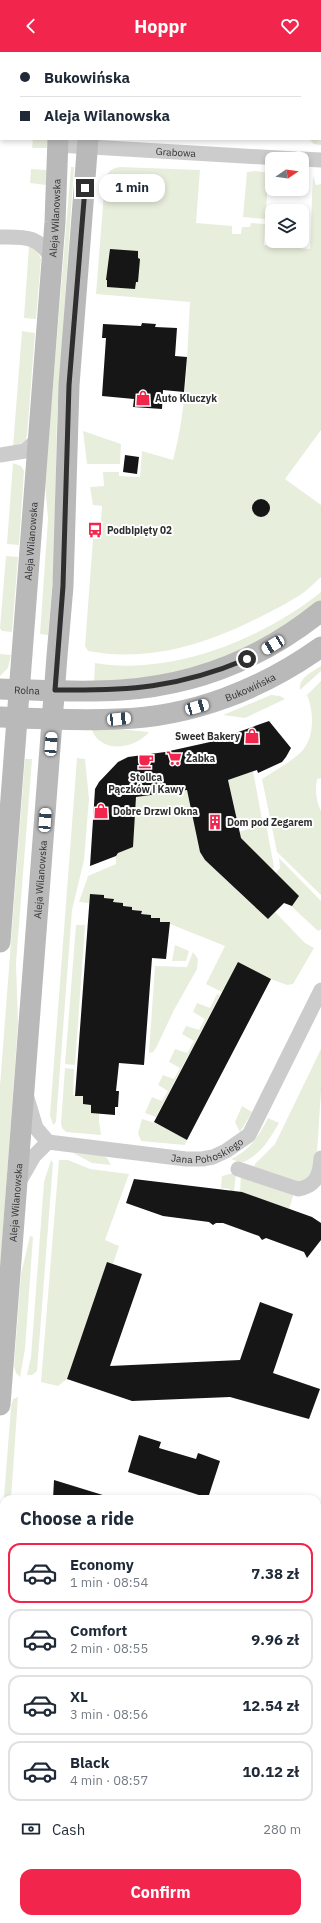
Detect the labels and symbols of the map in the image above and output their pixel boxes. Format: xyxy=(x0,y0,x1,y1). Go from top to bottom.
street label: Grabowa xyxy=(155,144,197,160)
north arrow xyxy=(265,152,309,196)
callout: 1 min xyxy=(99,174,165,202)
street label: Aleja Wilanowska xyxy=(46,178,63,258)
route end xyxy=(76,179,94,197)
shop icon: Auto Kluczyk xyxy=(134,389,152,407)
place label: Auto Kluczyk xyxy=(155,392,217,405)
street label: Aleja Wilanowska xyxy=(21,501,40,581)
bus stop icon: Podbipięty 02 xyxy=(86,521,104,539)
place label: Podbipięty 02 xyxy=(107,524,172,537)
car xyxy=(260,634,286,656)
route start xyxy=(238,650,256,668)
street label: Bukowińska xyxy=(223,670,278,704)
street label: Rolna xyxy=(14,683,41,697)
car xyxy=(184,698,210,716)
car xyxy=(106,712,132,726)
shop icon: Sweet Bakery xyxy=(243,727,261,745)
place label: Sweet Bakery xyxy=(175,730,241,743)
car xyxy=(44,732,58,756)
supermarket icon: Żabka xyxy=(165,749,183,767)
cafe icon: Stolica Pączków i Kawy xyxy=(137,752,155,770)
place label: Żabka xyxy=(186,752,216,765)
place label: Stolica Pączków i Kawy xyxy=(108,771,185,796)
shop icon: Dobre Drzwi Okna xyxy=(92,802,110,820)
place label: Dobre Drzwi Okna xyxy=(113,805,198,818)
car xyxy=(38,808,52,832)
building icon: Dom pod Zegarem xyxy=(206,813,224,831)
place label: Dom pod Zegarem xyxy=(227,816,313,829)
street label: Aleja Wilanowska xyxy=(31,839,50,919)
street label: Jana Pohoskiego xyxy=(170,1134,246,1166)
street label: Aleja Wilanowska xyxy=(6,1162,25,1242)

